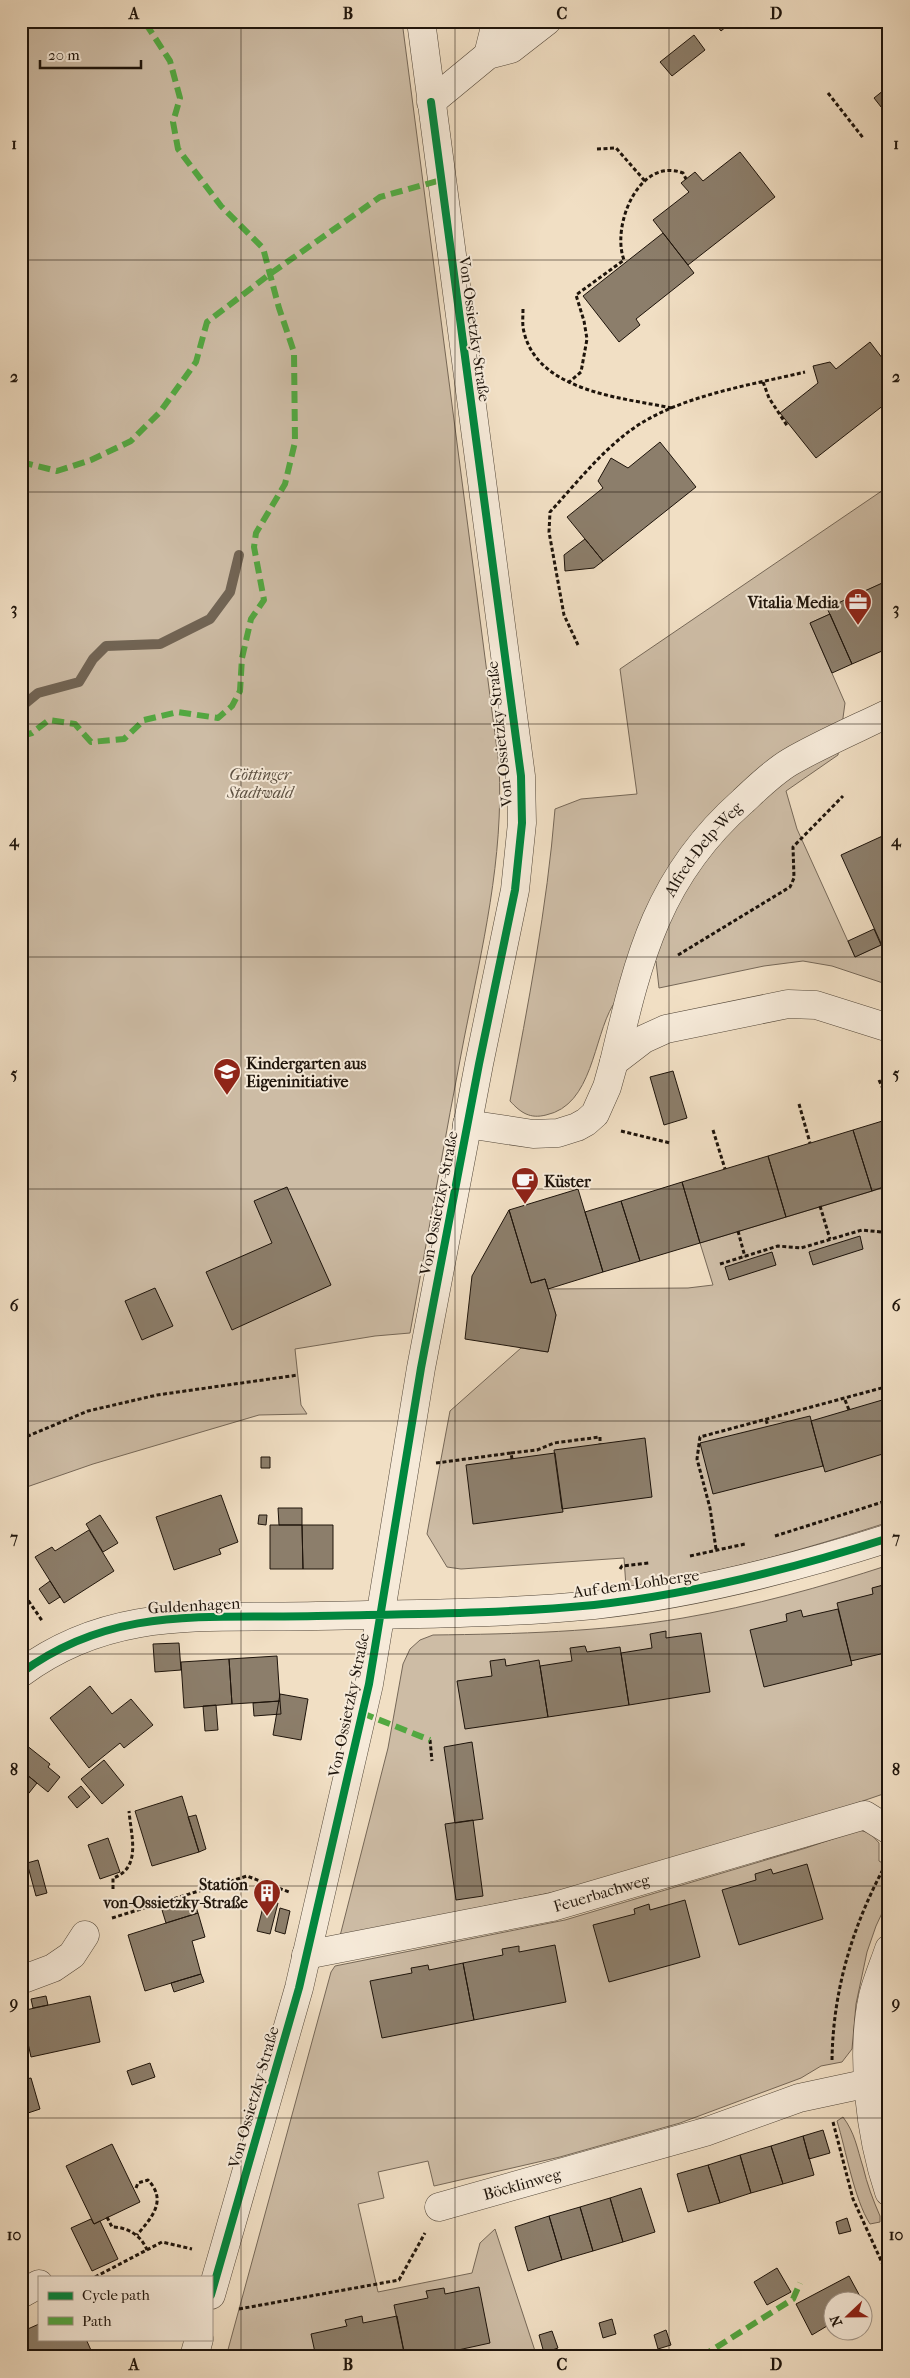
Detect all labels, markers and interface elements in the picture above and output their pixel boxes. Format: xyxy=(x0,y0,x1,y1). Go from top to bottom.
text: A xyxy=(128,4,140,23)
text: B xyxy=(343,4,353,23)
text: C xyxy=(557,4,568,23)
text: D xyxy=(770,4,782,23)
scale bar xyxy=(40,38,141,70)
text: 20 m xyxy=(48,46,80,64)
text: 1 xyxy=(11,134,17,153)
text: 1 xyxy=(893,134,899,153)
street label: Von-Ossietzky-Straße xyxy=(455,254,494,403)
text: 2 xyxy=(10,367,18,386)
text: 2 xyxy=(892,367,900,386)
office icon: Vitalia Media xyxy=(843,587,873,626)
place label: Vitalia Media xyxy=(747,593,840,612)
text: 3 xyxy=(11,599,17,619)
text: 3 xyxy=(893,599,899,619)
street label: Von-Ossietzky-Straße xyxy=(482,660,517,809)
park label: Göttinger Stadtwald xyxy=(226,765,295,802)
street label: Alfred-Delp-Weg xyxy=(660,797,746,901)
text: 4 xyxy=(8,831,20,851)
text: 4 xyxy=(890,831,902,851)
place label: Kindergarten aus Eigeninitiative xyxy=(246,1054,367,1092)
school or university icon: Kindergarten aus Eigeninitiative xyxy=(212,1057,242,1096)
text: 5 xyxy=(11,1064,18,1083)
text: 5 xyxy=(893,1064,900,1083)
street label: Von-Ossietzky-Straße xyxy=(415,1129,462,1278)
cafe icon: Küster xyxy=(510,1166,540,1205)
place label: Küster xyxy=(544,1172,592,1191)
text: 6 xyxy=(10,1296,19,1315)
text: 6 xyxy=(892,1296,901,1315)
text: 7 xyxy=(9,1528,18,1547)
text: 7 xyxy=(891,1528,900,1547)
street label: Auf dem Lohberge xyxy=(571,1565,701,1602)
street label: Guldenhagen xyxy=(147,1594,242,1617)
street label: Von-Ossietzky-Straße xyxy=(324,1631,373,1780)
text: 8 xyxy=(10,1760,18,1779)
text: 8 xyxy=(892,1760,900,1779)
street label: Feuerbachweg xyxy=(551,1870,652,1916)
place label: Station von-Ossietzky-Straße xyxy=(102,1875,249,1913)
building icon: Station von-Ossietzky-Straße xyxy=(252,1878,282,1917)
text: 9 xyxy=(9,1993,18,2013)
text: 9 xyxy=(891,1993,900,2013)
street label: Von-Ossietzky-Straße xyxy=(224,2024,283,2171)
street label: Böcklinweg xyxy=(481,2164,563,2204)
text: 10 xyxy=(7,2225,21,2244)
text: 10 xyxy=(889,2225,903,2244)
legend xyxy=(38,2276,212,2340)
text: Cycle path xyxy=(82,2286,150,2304)
north arrow xyxy=(822,2290,872,2340)
text: Path xyxy=(82,2312,112,2330)
text: N xyxy=(826,2312,846,2329)
text: A xyxy=(128,2355,140,2374)
text: B xyxy=(343,2355,353,2374)
text: C xyxy=(557,2355,568,2374)
text: D xyxy=(770,2355,782,2374)

